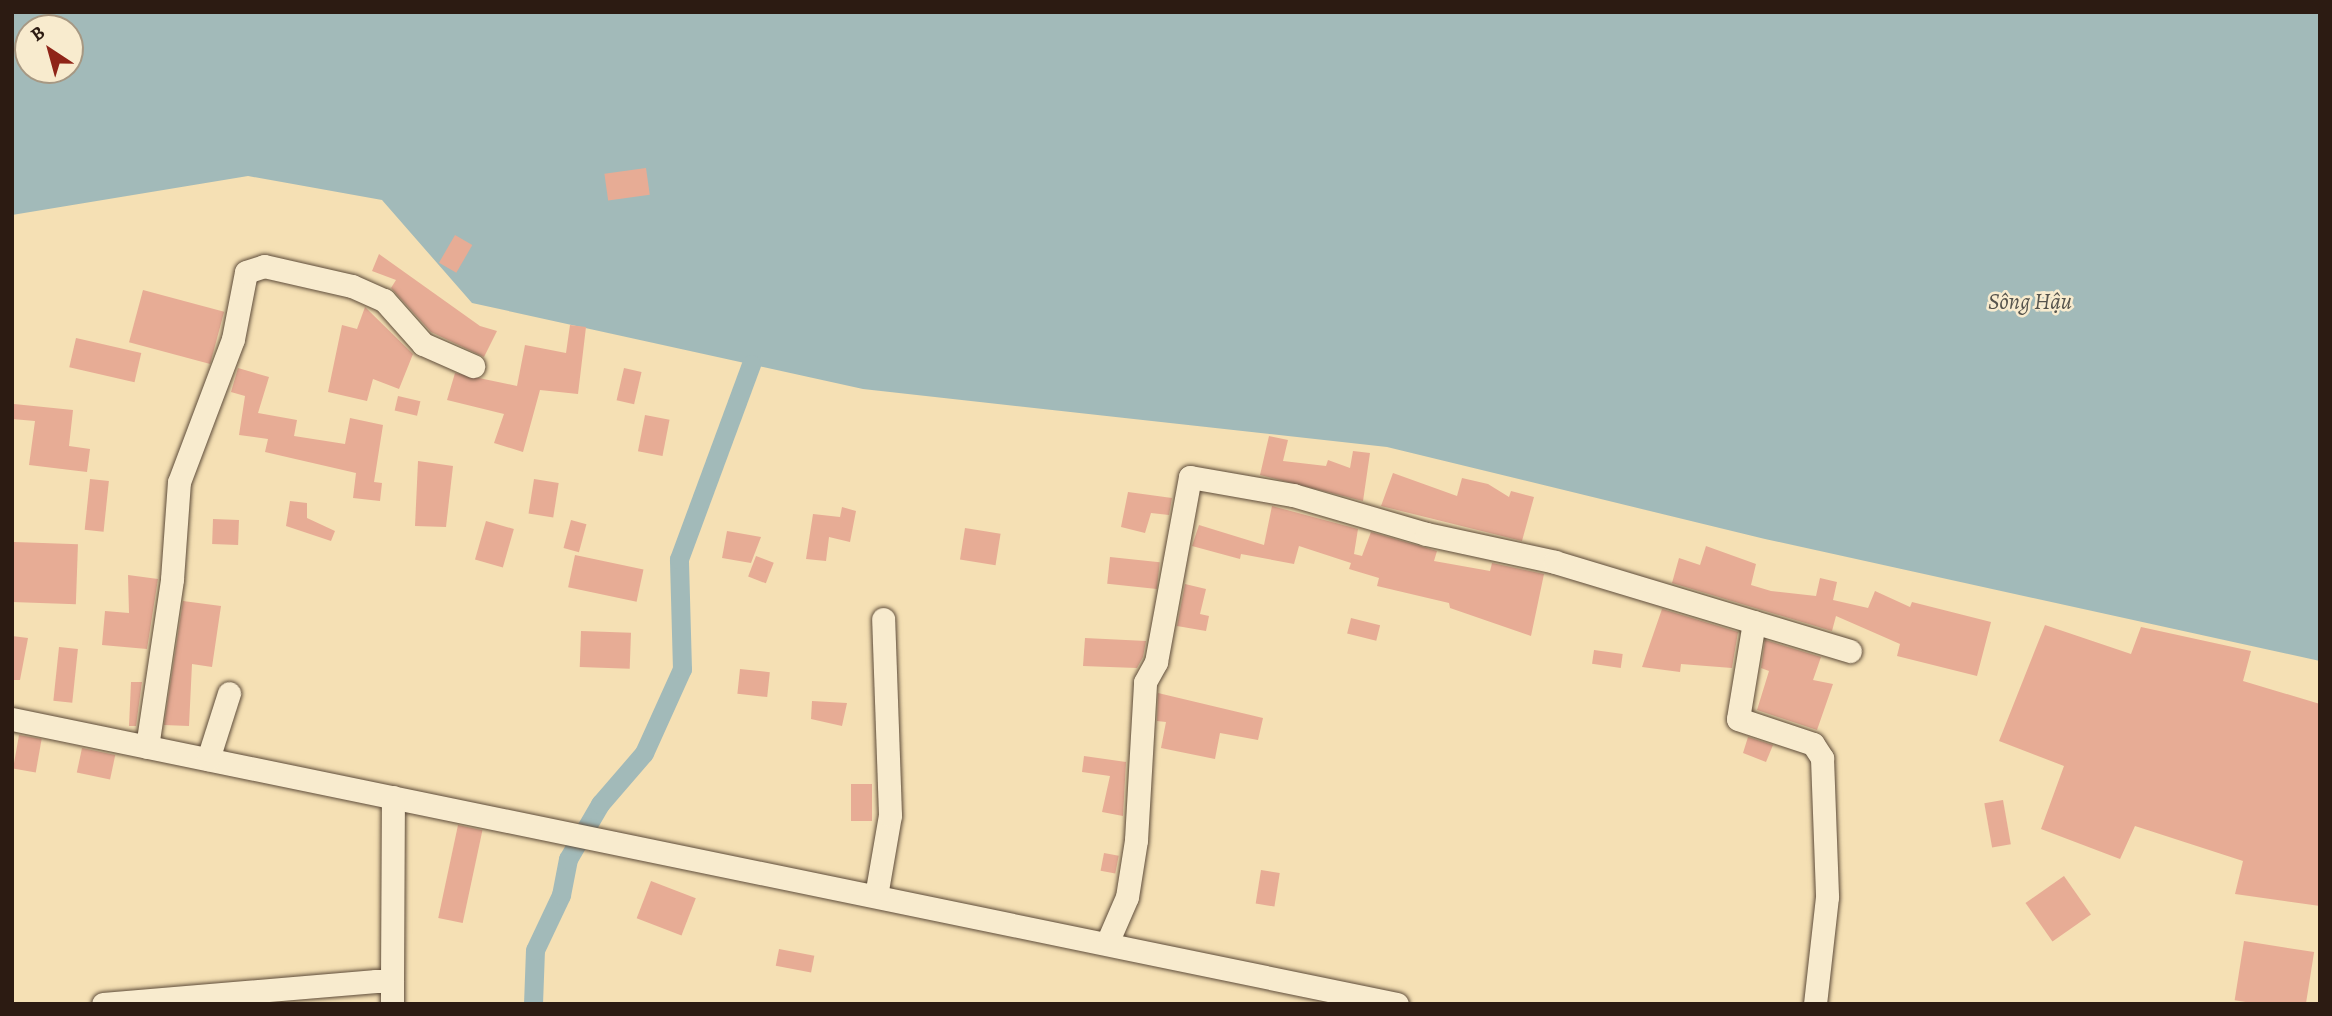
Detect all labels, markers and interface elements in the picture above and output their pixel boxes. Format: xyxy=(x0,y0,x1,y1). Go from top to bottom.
north arrow xyxy=(14,14,84,84)
text: B xyxy=(25,20,50,48)
water label: Sông Hậu xyxy=(1988,288,2072,316)

